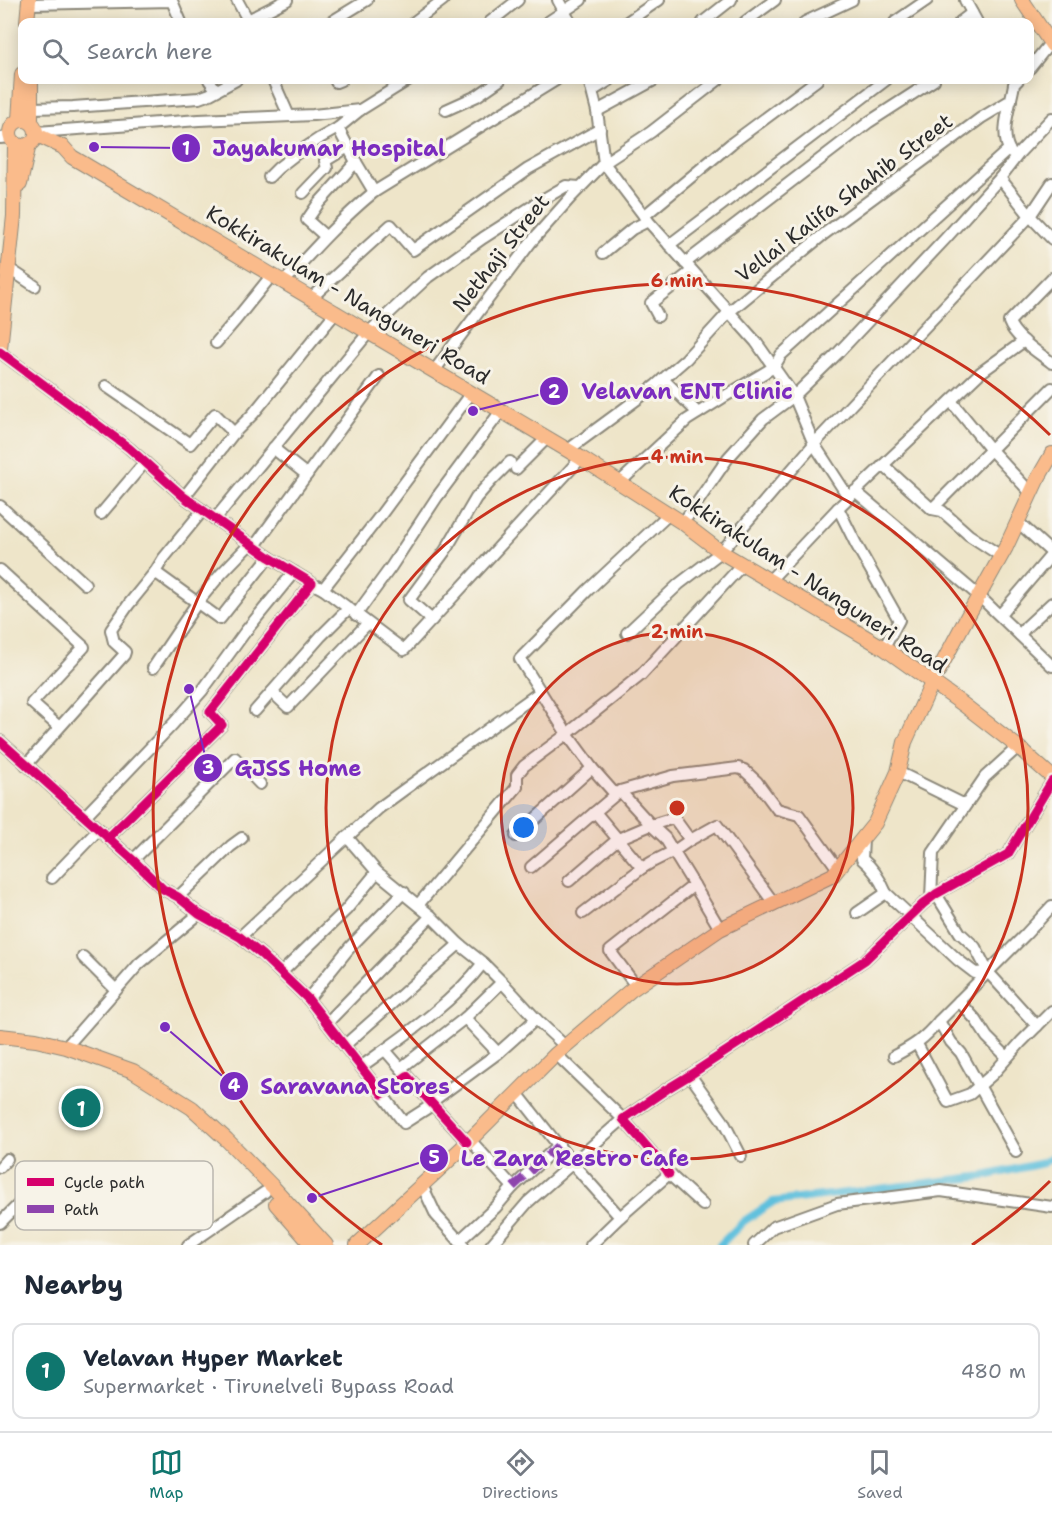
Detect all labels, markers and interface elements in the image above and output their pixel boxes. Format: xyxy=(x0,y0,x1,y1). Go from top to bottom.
search box xyxy=(18,18,1034,84)
icon: search xyxy=(39,35,72,68)
text: Search here xyxy=(87,37,213,66)
street label: Vellai Kalifa Shahib Street xyxy=(730,107,958,289)
callout: Jayakumar Hospital xyxy=(171,128,458,168)
text: Jayakumar Hospital xyxy=(212,134,446,163)
text: 1 xyxy=(182,137,190,161)
street label: Nethaji Street xyxy=(446,188,556,318)
street label: Kokkirakulam - Nanguneri Road xyxy=(201,199,495,391)
text: 6 min xyxy=(651,269,703,293)
callout: Velavan ENT Clinic xyxy=(539,371,804,411)
text: Velavan ENT Clinic xyxy=(581,377,793,406)
text: 2 xyxy=(548,380,561,404)
text: 4 min xyxy=(651,445,703,469)
street label: Kokkirakulam - Nanguneri Road xyxy=(663,478,953,680)
text: 2 min xyxy=(651,620,703,644)
callout: GJSS Home xyxy=(193,748,374,788)
text: GJSS Home xyxy=(235,754,361,783)
text: 3 xyxy=(202,756,214,780)
centre of rings xyxy=(667,798,687,818)
your location xyxy=(509,813,538,842)
callout: Saravana Stores xyxy=(219,1066,462,1106)
text: Saravana Stores xyxy=(260,1072,450,1101)
text: 4 xyxy=(228,1074,241,1098)
pin: 1 xyxy=(62,1086,100,1130)
callout: Le Zara Restro Cafe xyxy=(419,1138,702,1178)
text: Le Zara Restro Cafe xyxy=(461,1144,689,1173)
text: 5 xyxy=(428,1146,440,1170)
legend xyxy=(15,1161,213,1230)
text: Cycle path xyxy=(64,1172,145,1193)
text: Path xyxy=(64,1199,99,1220)
text: Nearby xyxy=(24,1267,123,1302)
text: Velavan Hyper Market xyxy=(83,1344,343,1373)
text: 1 xyxy=(41,1358,50,1384)
text: 480 m xyxy=(961,1358,1026,1384)
text: Supermarket · Tirunelveli Bypass Road xyxy=(83,1373,454,1399)
tab: Map xyxy=(149,1446,184,1503)
tab: Directions xyxy=(482,1446,559,1503)
tab: Saved xyxy=(857,1446,903,1503)

